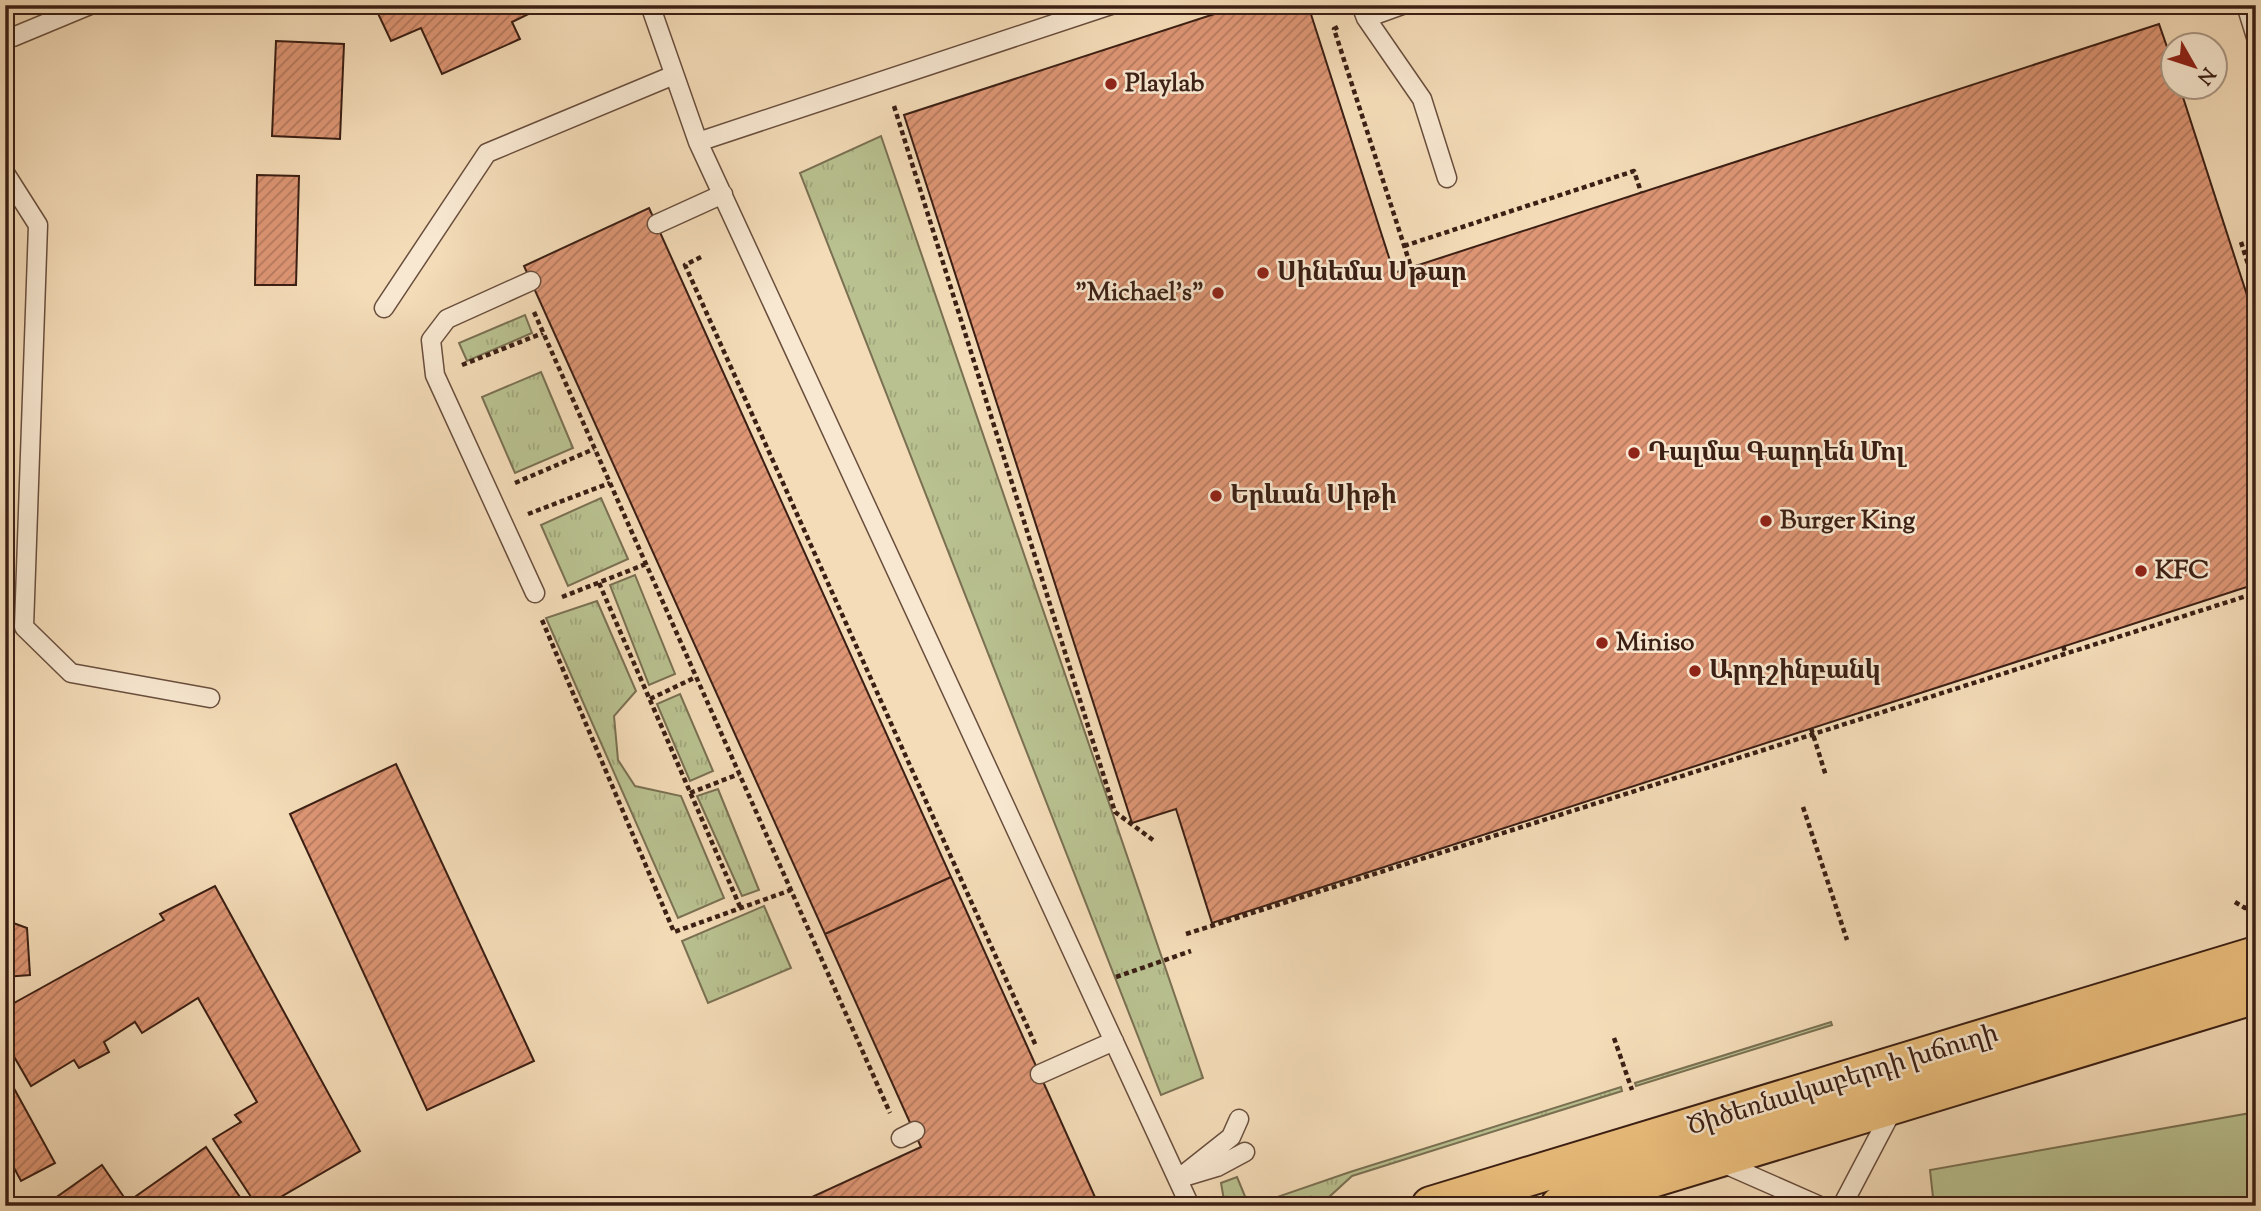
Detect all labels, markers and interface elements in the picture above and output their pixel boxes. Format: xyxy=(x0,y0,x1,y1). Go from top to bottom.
north arrow xyxy=(2160,32,2230,102)
text: N xyxy=(2190,61,2221,90)
place label: Playlab xyxy=(1125,66,1205,103)
marker: Playlab xyxy=(1103,76,1119,92)
place label: Սինեմա Սթար xyxy=(1277,255,1467,292)
marker: Սինեմա Սթար xyxy=(1255,265,1271,281)
place label: "Michael's" xyxy=(1075,275,1204,312)
marker: "Michael's" xyxy=(1210,285,1226,301)
place label: Դալմա Գարդեն Մոլ xyxy=(1648,435,1907,472)
marker: Դալմա Գարդեն Մոլ xyxy=(1626,445,1642,461)
place label: Երևան Սիթի xyxy=(1230,478,1397,515)
marker: Երևան Սիթի xyxy=(1208,488,1224,504)
place label: Burger King xyxy=(1780,503,1915,540)
marker: Burger King xyxy=(1758,513,1774,529)
place label: KFC xyxy=(2155,553,2209,590)
marker: KFC xyxy=(2133,563,2149,579)
place label: Miniso xyxy=(1616,625,1694,662)
marker: Miniso xyxy=(1594,635,1610,651)
place label: Արդշինբանկ xyxy=(1709,653,1881,690)
marker: Արդշինբանկ xyxy=(1687,663,1703,679)
street label: Ծիծեռնակաբերդի խճուղի xyxy=(1683,1016,2003,1146)

